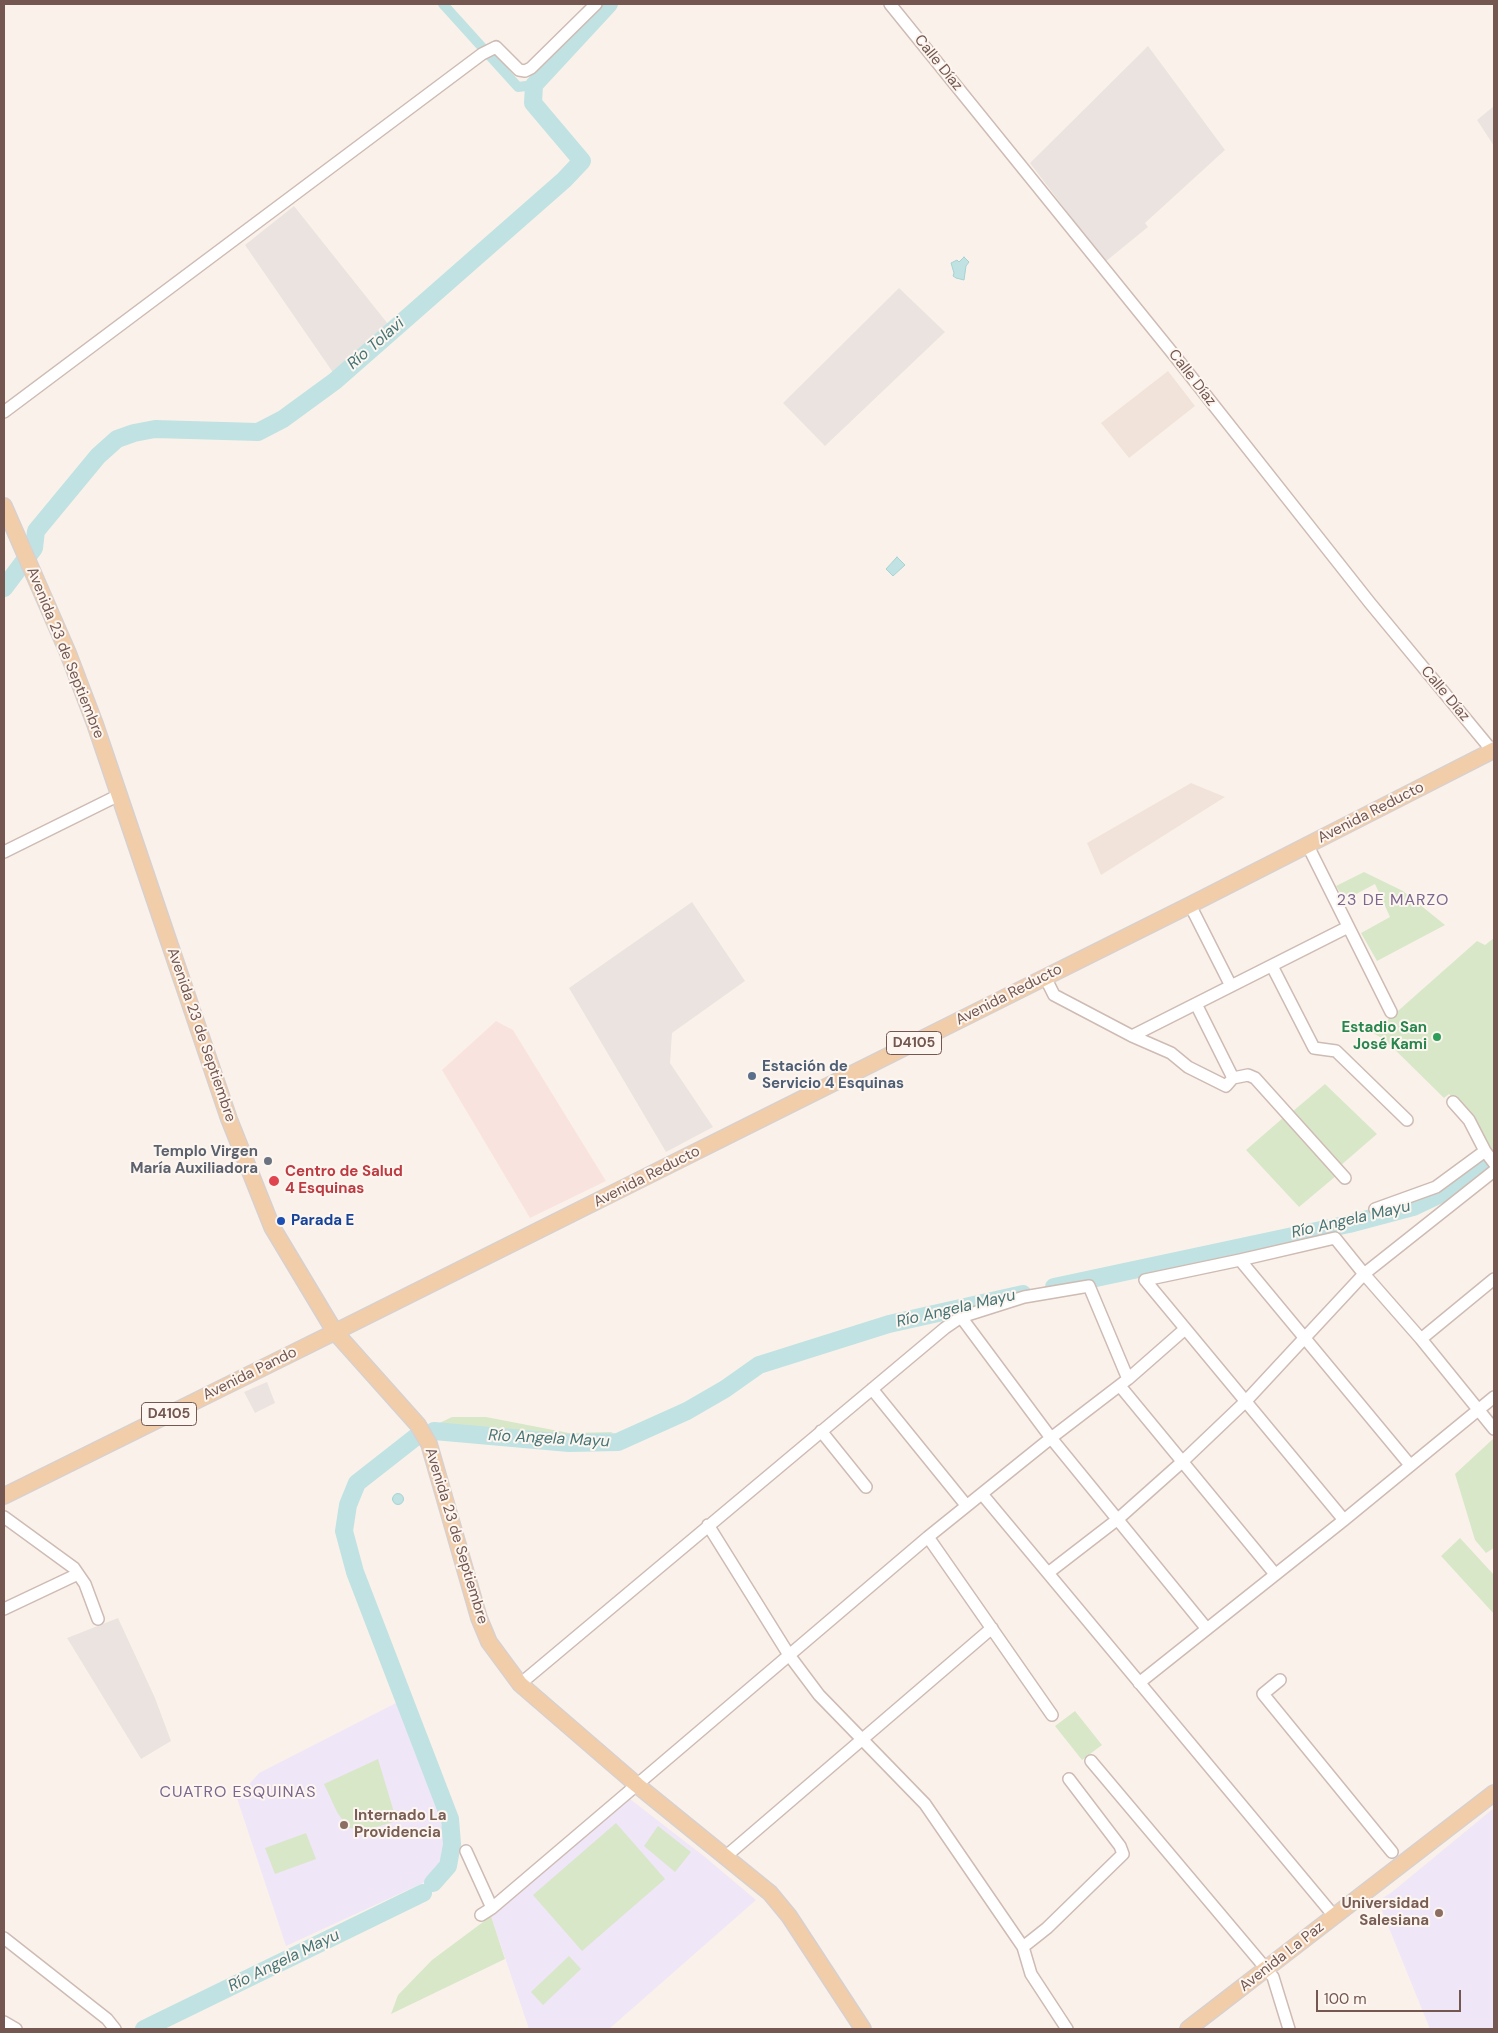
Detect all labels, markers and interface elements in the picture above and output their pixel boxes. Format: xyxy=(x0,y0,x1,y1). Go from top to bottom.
street label: Calle Díaz xyxy=(910,31,966,95)
water label: Río Tolavi xyxy=(344,314,408,374)
street label: Calle Díaz xyxy=(1164,346,1220,410)
street label: Avenida 23 de Septiembre xyxy=(22,565,108,741)
street label: Calle Díaz xyxy=(1417,663,1473,725)
street label: Avenida Reducto xyxy=(1315,778,1427,848)
district label: 23 DE MARZO xyxy=(1335,891,1451,911)
street label: Avenida 23 de Septiembre xyxy=(163,945,239,1125)
street label: Avenida Reducto xyxy=(953,960,1065,1030)
place label: Estadio San José Kami xyxy=(1341,1019,1427,1054)
marker: Estadio San José Kami xyxy=(1431,1031,1443,1043)
road number: D4105 xyxy=(886,1032,942,1054)
place label: Estación de Servicio 4 Esquinas xyxy=(762,1058,904,1093)
marker: Estación de Servicio 4 Esquinas xyxy=(746,1070,758,1082)
street label: Avenida Reducto xyxy=(591,1142,703,1212)
place label: Templo Virgen María Auxiliadora xyxy=(130,1143,258,1178)
marker: Templo Virgen María Auxiliadora xyxy=(262,1155,274,1167)
place label: Centro de Salud 4 Esquinas xyxy=(285,1163,403,1198)
marker: Centro de Salud 4 Esquinas xyxy=(267,1174,281,1188)
water label: Río Angela Mayu xyxy=(1290,1197,1412,1243)
place label: Parada E xyxy=(291,1212,354,1230)
marker: Parada E xyxy=(275,1215,287,1227)
water label: Río Angela Mayu xyxy=(895,1286,1017,1332)
street label: Avenida Pando xyxy=(200,1343,300,1405)
road number: D4105 xyxy=(142,1402,196,1426)
water label: Río Angela Mayu xyxy=(488,1426,610,1452)
street label: Avenida 23 de Septiembre xyxy=(421,1446,491,1626)
district label: CUATRO ESQUINAS xyxy=(158,1783,318,1803)
place label: Internado La Providencia xyxy=(354,1807,447,1842)
marker: Internado La Providencia xyxy=(338,1819,350,1831)
place label: Universidad Salesiana xyxy=(1342,1895,1429,1930)
marker: Universidad Salesiana xyxy=(1433,1907,1445,1919)
street label: Avenida La Paz xyxy=(1236,1918,1328,1996)
water label: Río Angela Mayu xyxy=(225,1926,343,1996)
scale bar xyxy=(1318,1980,1463,2012)
text: 100 m xyxy=(1324,1989,1367,2009)

